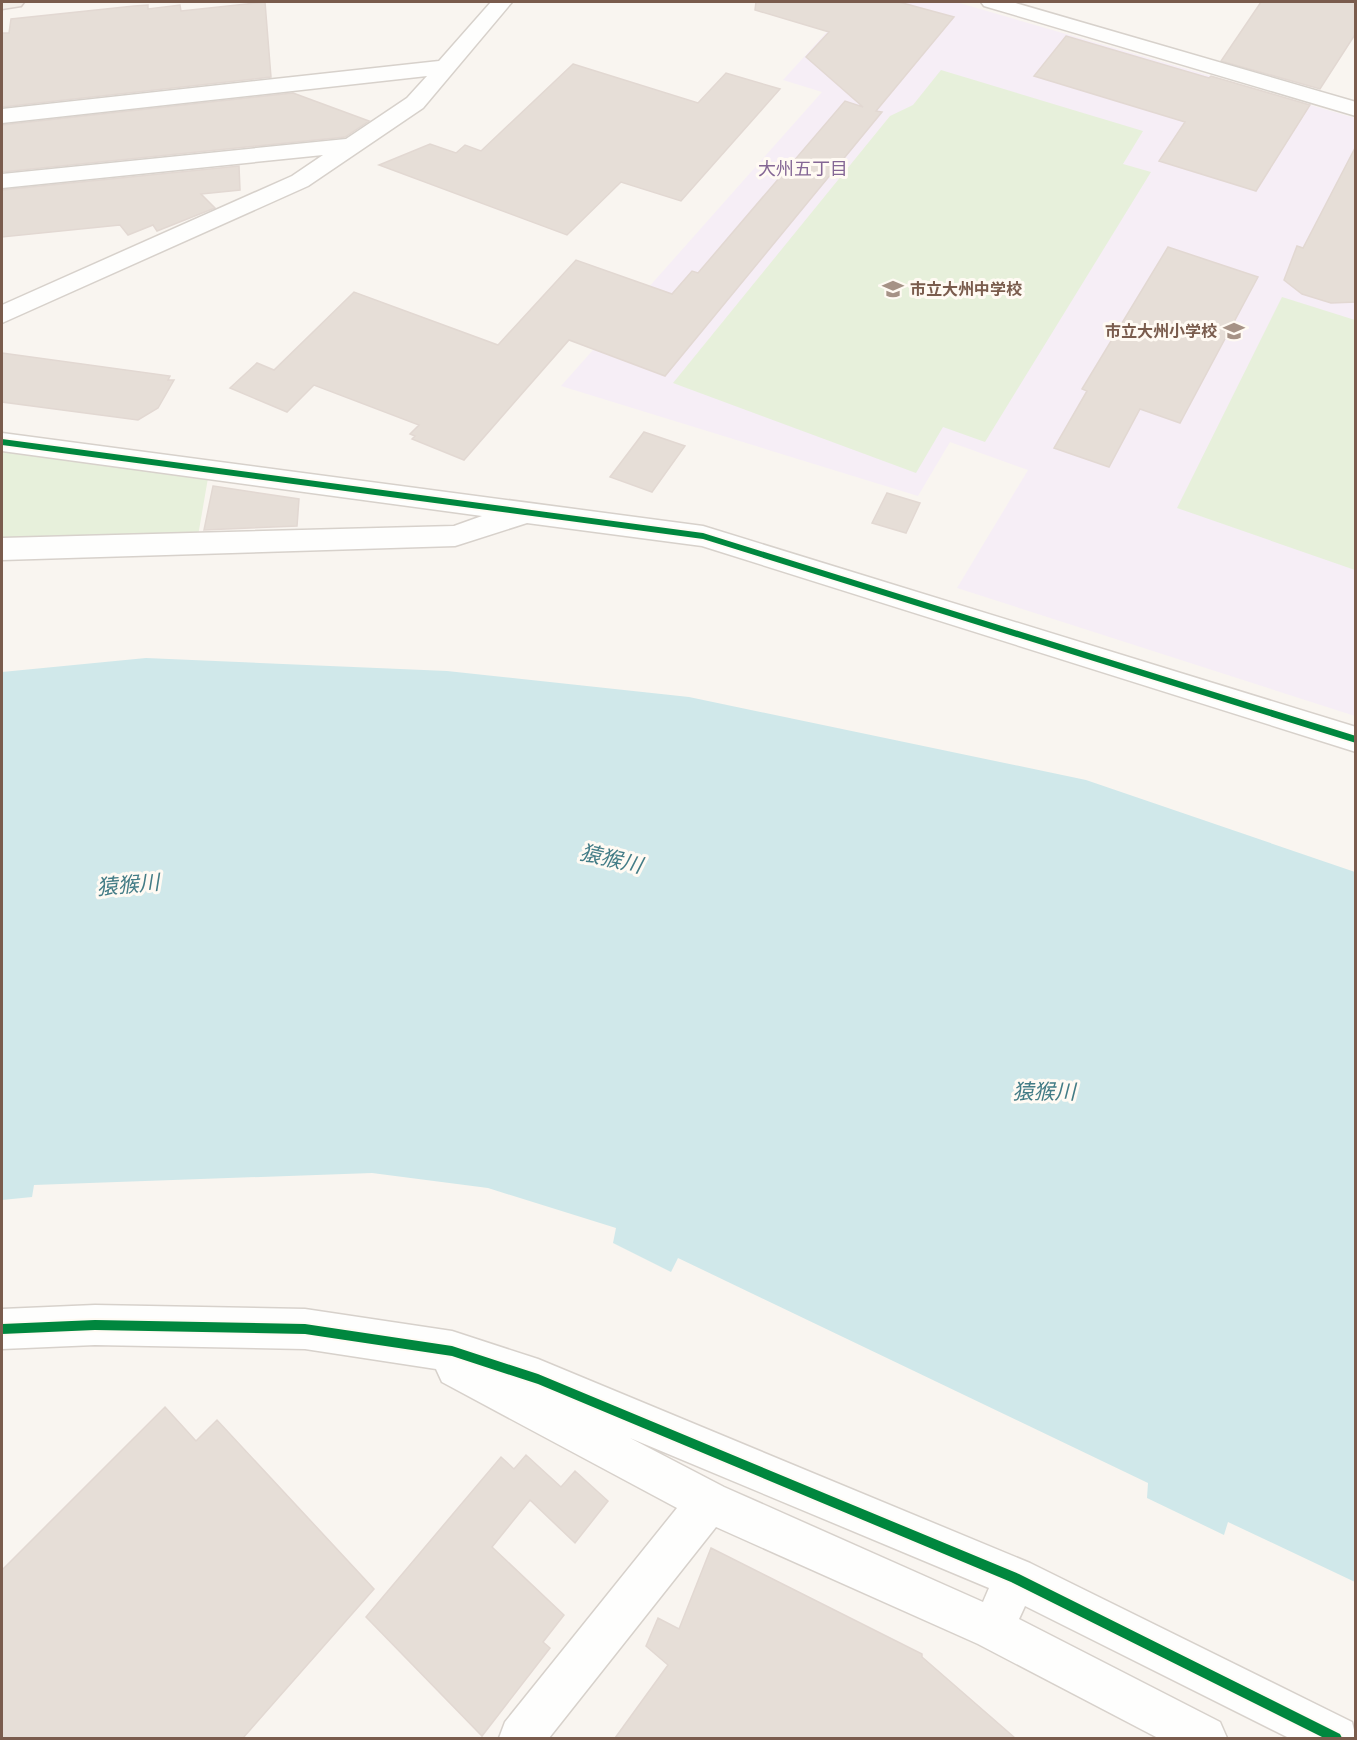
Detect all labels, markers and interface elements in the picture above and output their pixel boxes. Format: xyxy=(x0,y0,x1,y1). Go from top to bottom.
district label: 大州五丁目 xyxy=(758,158,848,179)
school or university icon: 市立大州中学校 xyxy=(881,277,905,301)
place label: 市立大州中学校 xyxy=(910,280,1022,299)
school or university icon: 市立大州小学校 xyxy=(1222,319,1246,343)
place label: 市立大州小学校 xyxy=(1105,322,1217,341)
water label: 猿猴川 xyxy=(578,839,647,878)
water label: 猿猴川 xyxy=(95,869,162,900)
water label: 猿猴川 xyxy=(1013,1079,1077,1104)

